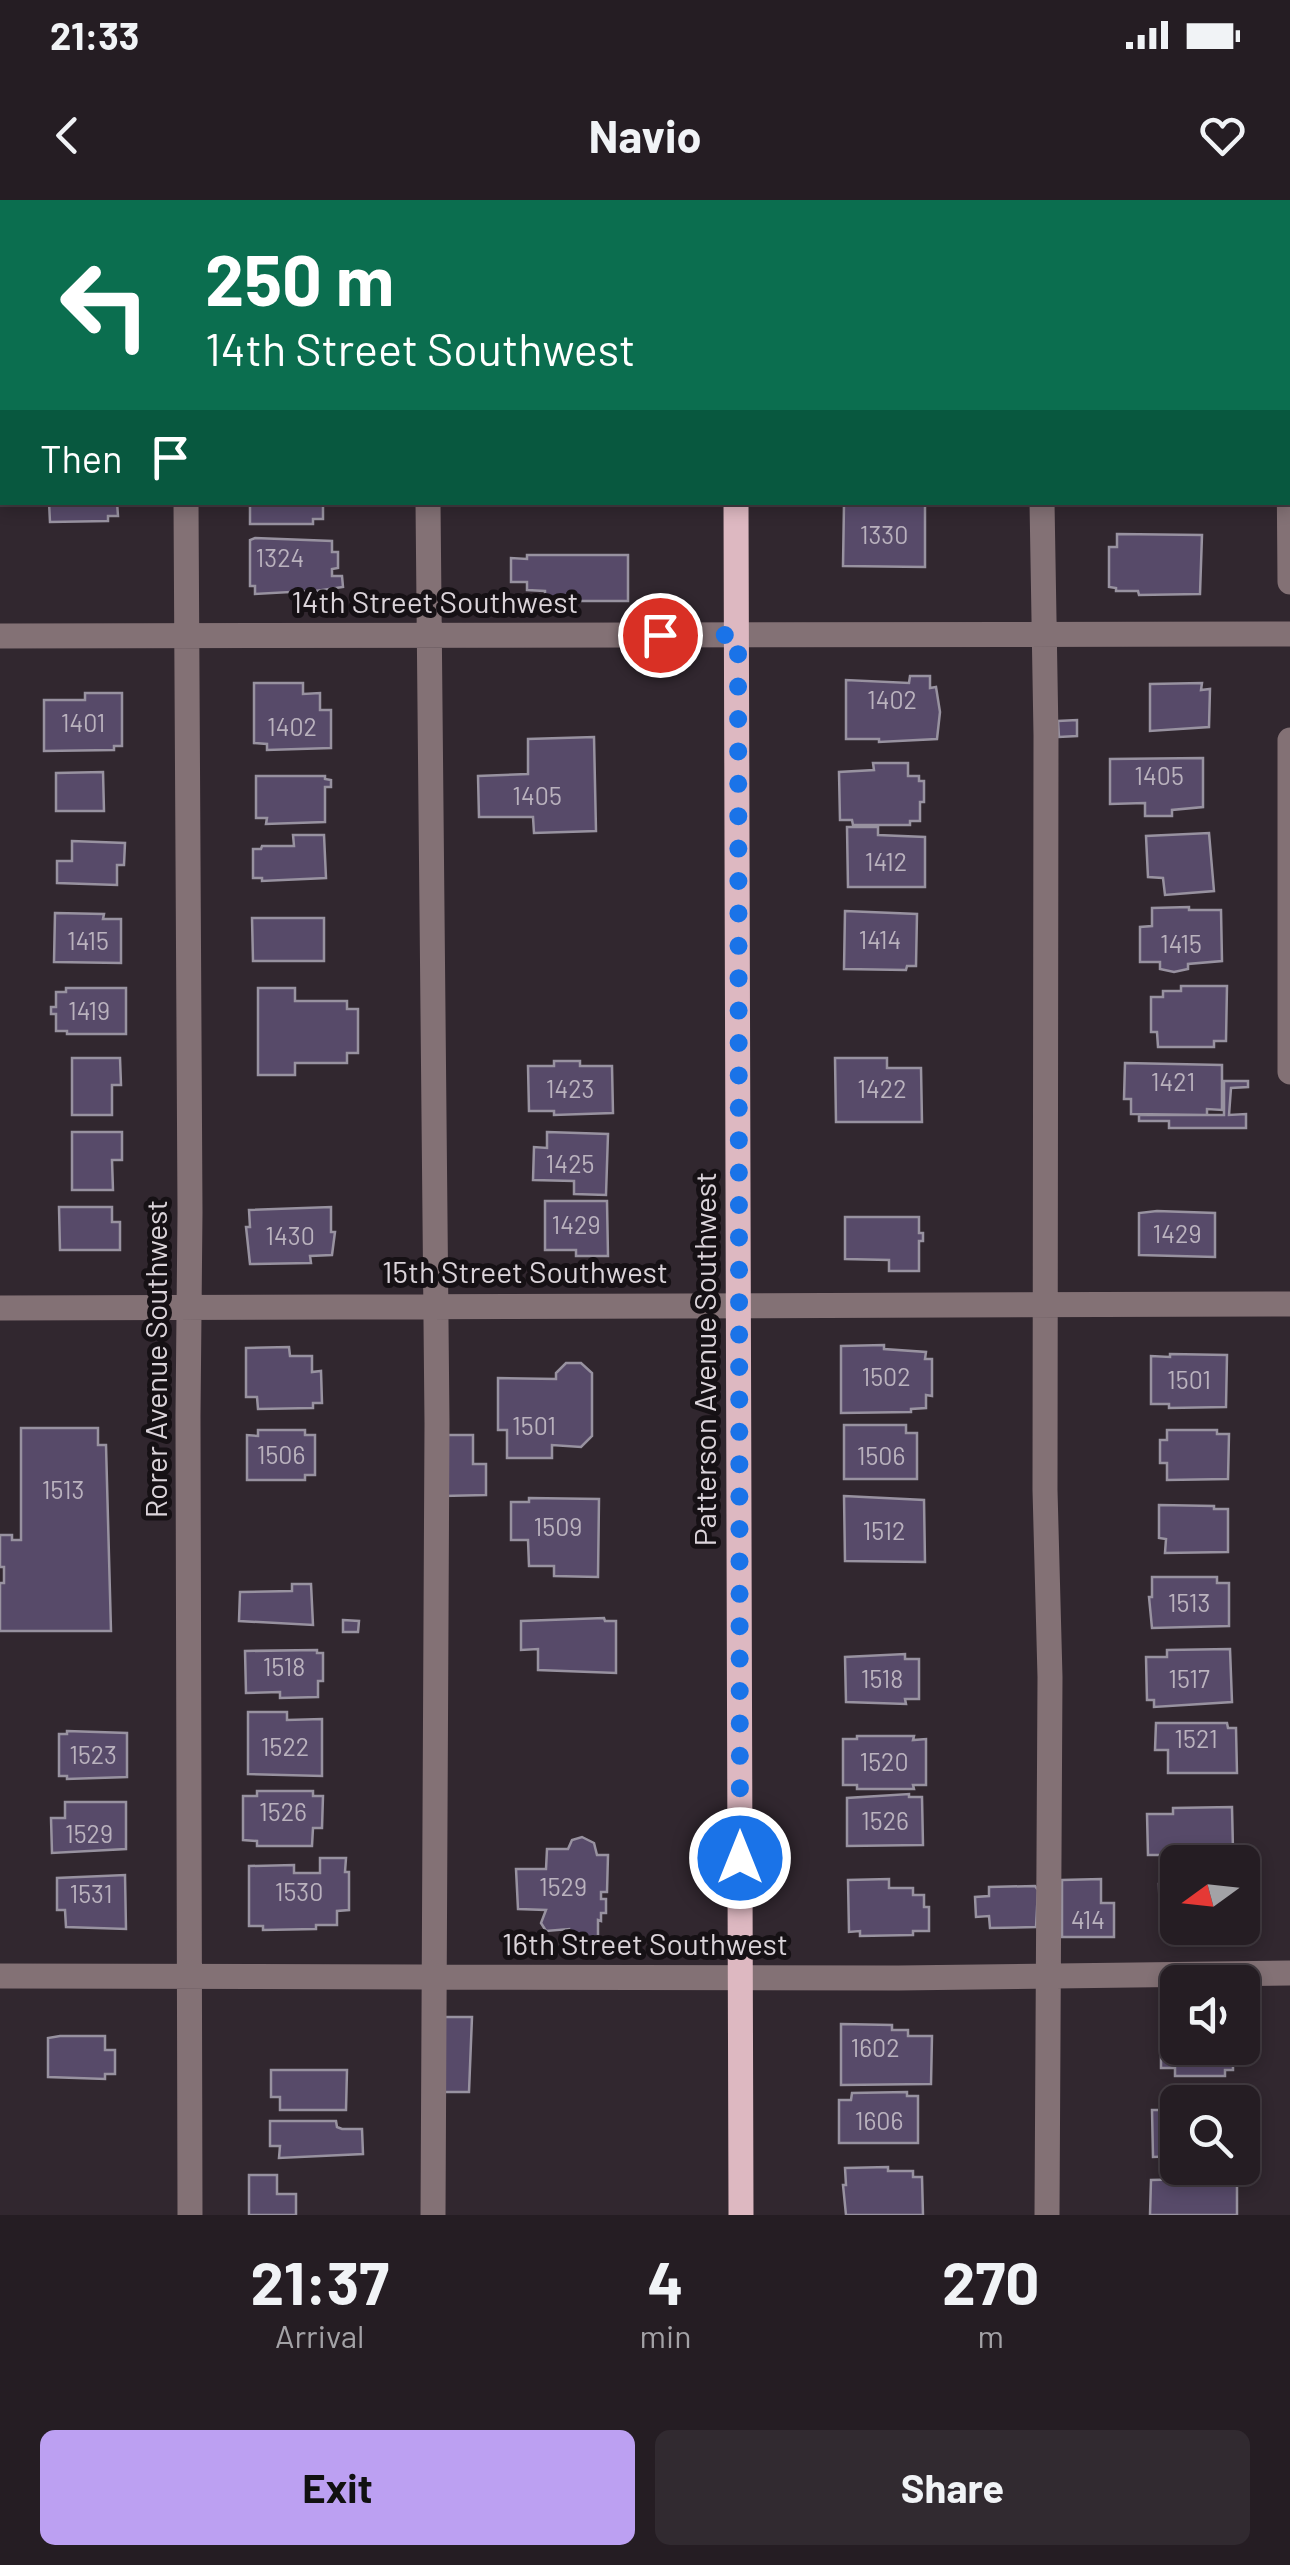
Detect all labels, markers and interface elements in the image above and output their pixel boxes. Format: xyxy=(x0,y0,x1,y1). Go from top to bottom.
text: 21:33 xyxy=(50,12,139,58)
icon: back xyxy=(40,108,95,163)
text: Navio xyxy=(589,108,702,162)
icon: heart xyxy=(1195,108,1250,163)
text: 250 m xyxy=(205,236,394,320)
icon: left xyxy=(40,240,170,370)
text: 14th Street Southwest xyxy=(205,321,635,375)
icon: arrive xyxy=(143,430,198,485)
text: Then xyxy=(40,435,123,481)
house number: 1330 xyxy=(860,519,908,549)
house number: 1324 xyxy=(256,542,304,572)
street label: 14th Street Southwest xyxy=(292,583,578,619)
pin xyxy=(618,593,703,678)
icon: arrive xyxy=(633,608,688,663)
house number: 1402 xyxy=(867,684,917,714)
house number: 1401 xyxy=(61,707,105,737)
house number: 1402 xyxy=(267,711,317,741)
house number: 1405 xyxy=(1134,760,1184,790)
house number: 1405 xyxy=(512,780,562,810)
house number: 1412 xyxy=(865,846,907,876)
house number: 1414 xyxy=(859,924,901,954)
house number: 1415 xyxy=(67,925,109,955)
house number: 1415 xyxy=(1160,928,1202,958)
house number: 1419 xyxy=(68,995,110,1025)
house number: 1421 xyxy=(1151,1066,1195,1096)
house number: 1423 xyxy=(546,1073,594,1103)
house number: 1422 xyxy=(857,1073,907,1103)
house number: 1425 xyxy=(546,1148,594,1178)
street label: Patterson Avenue Southwest xyxy=(686,1172,722,1546)
street label: Rorer Avenue Southwest xyxy=(137,1200,173,1518)
house number: 1429 xyxy=(552,1209,600,1239)
house number: 1429 xyxy=(1153,1218,1201,1248)
house number: 1430 xyxy=(265,1220,315,1250)
street label: 15th Street Southwest xyxy=(382,1253,668,1289)
house number: 1502 xyxy=(861,1361,911,1391)
house number: 1501 xyxy=(1167,1364,1211,1394)
house number: 1501 xyxy=(512,1410,556,1440)
house number: 1506 xyxy=(257,1439,305,1469)
house number: 1506 xyxy=(857,1440,905,1470)
house number: 1513 xyxy=(42,1474,84,1504)
house number: 1509 xyxy=(534,1511,582,1541)
house number: 1512 xyxy=(862,1515,906,1545)
house number: 1513 xyxy=(1168,1587,1210,1617)
house number: 1518 xyxy=(263,1651,305,1681)
house number: 1518 xyxy=(861,1663,903,1693)
house number: 1517 xyxy=(1168,1663,1210,1693)
house number: 1521 xyxy=(1174,1723,1218,1753)
house number: 1522 xyxy=(261,1731,309,1761)
house number: 1523 xyxy=(69,1739,117,1769)
house number: 1520 xyxy=(859,1746,909,1776)
house number: 1526 xyxy=(259,1796,307,1826)
house number: 1526 xyxy=(861,1805,909,1835)
position arrow xyxy=(688,1806,792,1910)
house number: 1529 xyxy=(65,1818,113,1848)
north arrow xyxy=(1160,1845,1260,1945)
map controls xyxy=(1160,1845,1260,2185)
house number: 1529 xyxy=(539,1871,587,1901)
house number: 1530 xyxy=(275,1876,323,1906)
house number: 1531 xyxy=(69,1878,113,1908)
house number: 414 xyxy=(1071,1904,1105,1934)
street label: 16th Street Southwest xyxy=(502,1925,788,1961)
button: sound xyxy=(1160,1965,1260,2065)
house number: 1602 xyxy=(850,2032,900,2062)
button: search xyxy=(1160,2085,1260,2185)
house number: 1606 xyxy=(855,2105,903,2135)
text: 21:37 xyxy=(251,2245,389,2317)
text: 4 xyxy=(647,2245,684,2317)
text: 270 xyxy=(942,2245,1039,2317)
text: Arrival xyxy=(275,2316,364,2354)
text: min xyxy=(640,2316,691,2354)
text: m xyxy=(977,2316,1004,2354)
button: Exit xyxy=(40,2430,635,2545)
button: Share xyxy=(655,2430,1250,2545)

